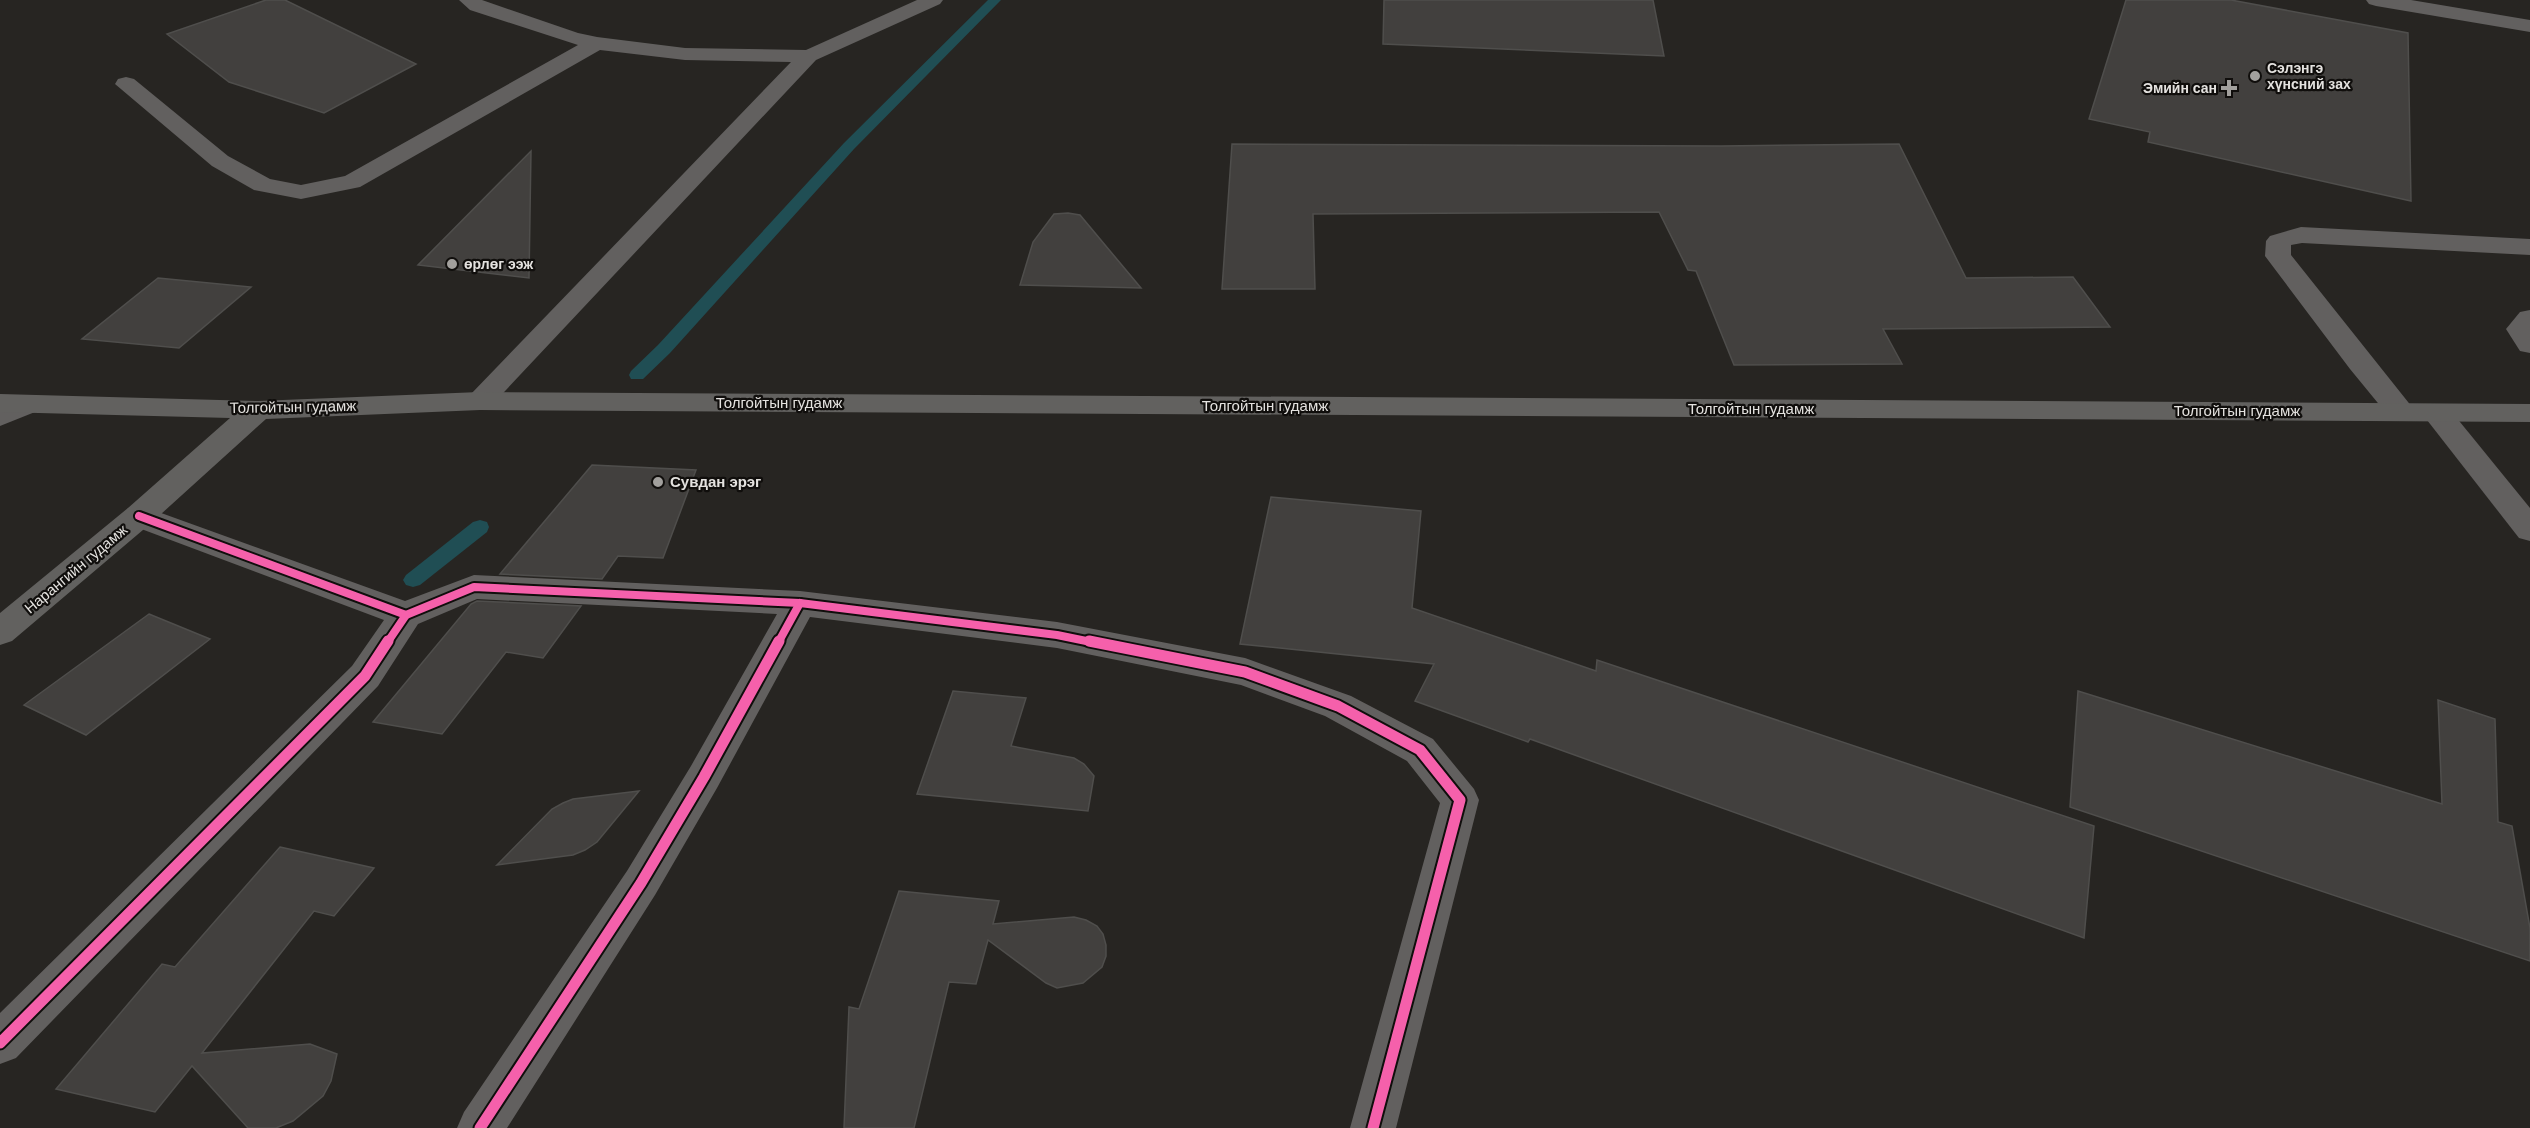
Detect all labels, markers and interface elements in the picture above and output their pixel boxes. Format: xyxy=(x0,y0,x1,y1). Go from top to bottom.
place label: Сэлэнгэ хүнсний зах xyxy=(2267,60,2351,92)
marker: Сэлэнгэ хүнсний зах xyxy=(2248,69,2262,83)
place label: Эмийн сан xyxy=(2143,80,2217,96)
marker: Эмийн сан xyxy=(2222,81,2236,95)
place label: өрлөг ээж xyxy=(464,256,534,272)
marker: өрлөг ээж xyxy=(445,257,459,271)
street label: Толгойтын гудамж xyxy=(716,394,842,411)
street label: Толгойтын гудамж xyxy=(230,397,356,416)
street label: Толгойтын гудамж xyxy=(1202,397,1328,414)
street label: Толгойтын гудамж xyxy=(1688,400,1814,417)
street label: Толгойтын гудамж xyxy=(2174,402,2300,419)
place label: Сувдан эрэг xyxy=(670,473,761,490)
marker: Сувдан эрэг xyxy=(651,475,665,489)
street label: Нарангийн гудамж xyxy=(21,521,130,617)

